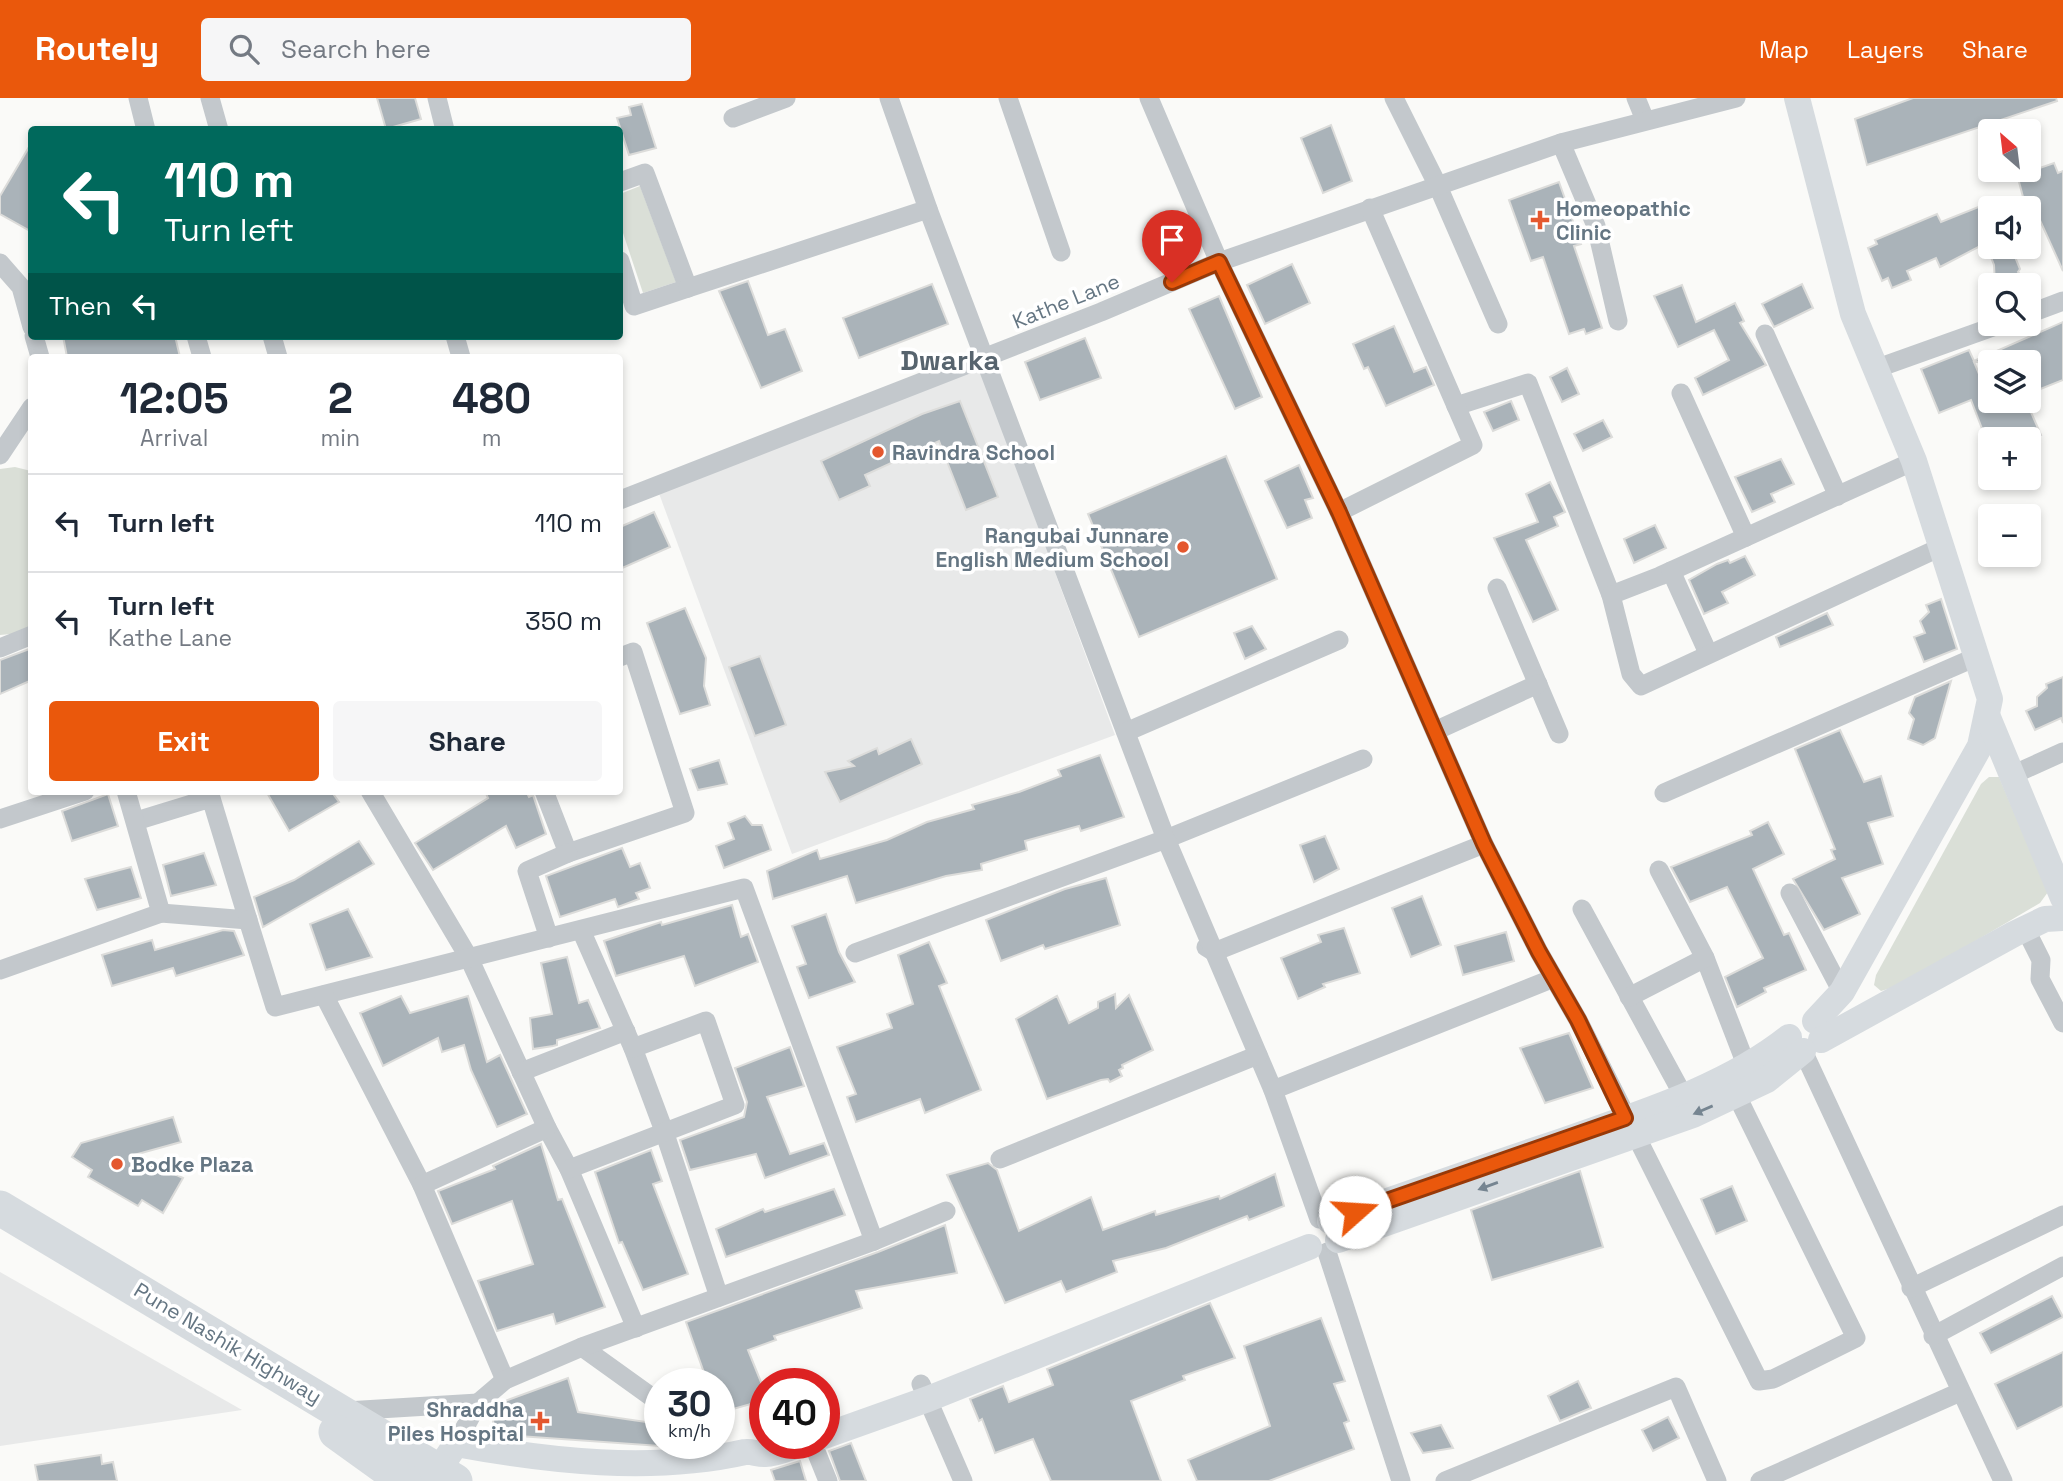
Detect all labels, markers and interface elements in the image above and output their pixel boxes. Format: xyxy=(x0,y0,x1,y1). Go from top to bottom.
search box xyxy=(201,18,691,81)
text: Routely xyxy=(35,28,159,70)
icon: search xyxy=(225,30,263,68)
text: Search here xyxy=(281,32,431,66)
text: Map xyxy=(1759,34,1809,65)
text: Layers xyxy=(1847,34,1924,65)
text: Share xyxy=(1962,34,2028,65)
north arrow xyxy=(1978,119,2040,182)
map controls xyxy=(1978,119,2041,567)
text: 110 m xyxy=(164,149,294,211)
icon: left xyxy=(49,154,140,245)
place label: Homeopathic Clinic xyxy=(1556,195,1691,246)
button: sound xyxy=(1978,196,2041,259)
text: Turn left xyxy=(164,210,294,250)
pin xyxy=(1142,210,1202,282)
marker: Homeopathic Clinic xyxy=(1530,210,1550,230)
icon: arrive xyxy=(1153,221,1191,259)
street label: Kathe Lane xyxy=(1008,267,1124,335)
button: search xyxy=(1978,273,2041,336)
icon: left xyxy=(126,287,164,325)
text: Then xyxy=(49,289,112,323)
district label: Dwarka xyxy=(900,342,1000,378)
button: layers xyxy=(1978,350,2041,413)
text: 12:05 xyxy=(120,372,229,425)
text: 2 xyxy=(328,372,353,425)
text: 480 xyxy=(452,372,531,425)
text: Arrival xyxy=(140,423,208,453)
text: min xyxy=(321,423,360,453)
text: m xyxy=(482,423,501,453)
button: + xyxy=(1978,427,2041,490)
place label: Ravindra School xyxy=(892,439,1055,466)
marker: Ravindra School xyxy=(870,444,886,460)
icon: left xyxy=(49,504,87,542)
button: − xyxy=(1978,504,2041,567)
text: Turn left xyxy=(108,506,215,540)
text: 110 m xyxy=(535,506,602,540)
place label: Rangubai Junnare English Medium School xyxy=(936,522,1169,573)
marker: Rangubai Junnare English Medium School xyxy=(1175,539,1191,555)
text: Turn left xyxy=(108,589,215,623)
icon: left xyxy=(49,602,87,640)
text: 350 m xyxy=(525,604,602,638)
text: Kathe Lane xyxy=(108,623,232,653)
button: Exit xyxy=(49,701,319,781)
button: Share xyxy=(333,701,602,781)
one-way arrow xyxy=(1692,1105,1713,1116)
place label: Bodke Plaza xyxy=(131,1151,253,1178)
marker: Bodke Plaza xyxy=(109,1156,125,1172)
position arrow xyxy=(1318,1175,1392,1249)
one-way arrow xyxy=(1478,1181,1499,1192)
street label: Pune Nashik Highway xyxy=(129,1276,327,1410)
speed limit sign: 40 xyxy=(749,1368,840,1459)
text: 30 xyxy=(668,1382,711,1426)
place label: Shraddha Piles Hospital xyxy=(388,1396,524,1447)
marker: Shraddha Piles Hospital xyxy=(530,1411,550,1431)
text: km/h xyxy=(668,1419,711,1442)

